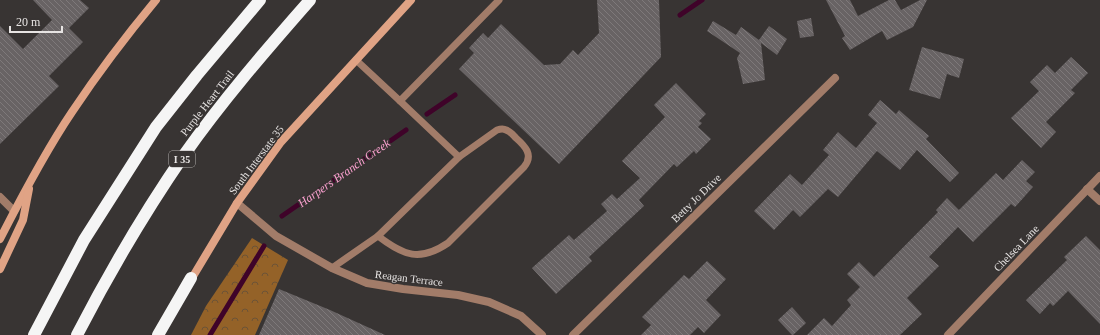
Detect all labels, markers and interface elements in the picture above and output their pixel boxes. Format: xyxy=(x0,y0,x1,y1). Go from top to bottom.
scale bar xyxy=(10,8,62,34)
text: 20 m xyxy=(16,15,41,29)
street label: Purple Heart Trail xyxy=(178,68,236,138)
street label: South Interstate 35 xyxy=(226,123,286,197)
water label: Harpers Branch Creek xyxy=(294,135,393,211)
road number: I 35 xyxy=(169,151,195,167)
street label: Betty Jo Drive xyxy=(669,171,723,225)
street label: Chelsea Lane xyxy=(991,222,1041,274)
street label: Reagan Terrace xyxy=(374,268,444,288)

